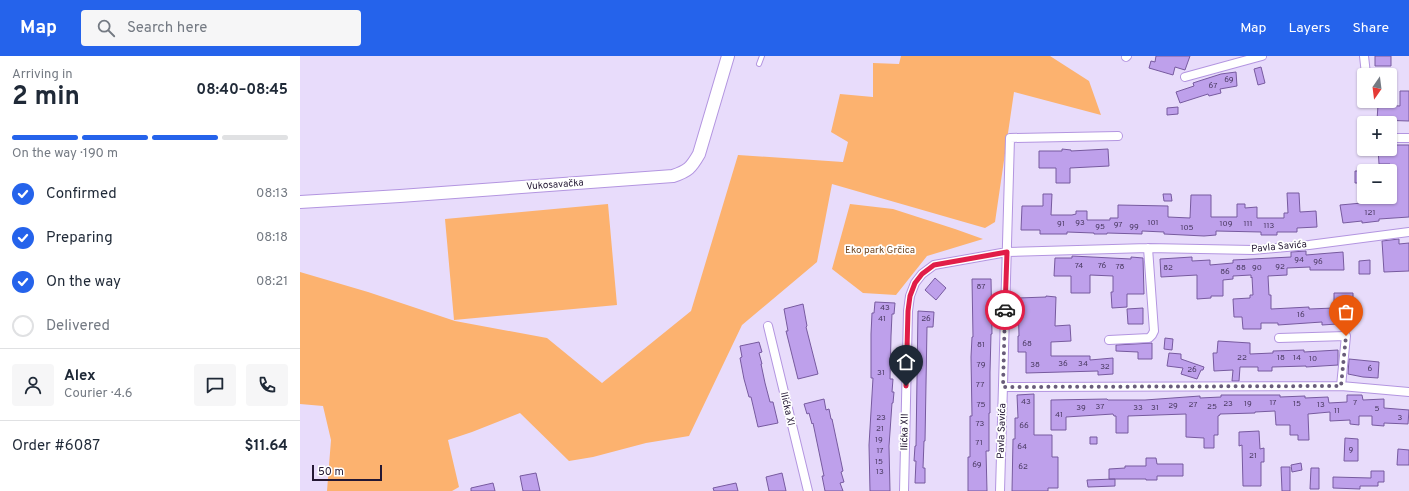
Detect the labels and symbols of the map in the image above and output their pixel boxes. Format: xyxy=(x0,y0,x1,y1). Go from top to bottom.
north arrow xyxy=(1357,68,1397,108)
house number: 69 xyxy=(1224,75,1234,85)
house number: 67 xyxy=(1209,81,1217,91)
street label: Vukosavačka xyxy=(526,177,584,193)
house number: 121 xyxy=(1365,208,1375,218)
house number: 93 xyxy=(1075,218,1085,228)
house number: 101 xyxy=(1147,218,1159,228)
house number: 91 xyxy=(1057,219,1065,229)
house number: 109 xyxy=(1220,219,1233,229)
house number: 111 xyxy=(1244,219,1252,229)
house number: 97 xyxy=(1114,220,1122,230)
house number: 113 xyxy=(1264,221,1275,231)
house number: 95 xyxy=(1095,222,1105,232)
house number: 99 xyxy=(1129,222,1139,232)
house number: 105 xyxy=(1180,223,1194,233)
street label: Pavla Savića xyxy=(1251,238,1307,256)
park label: Eko park Grčica xyxy=(845,244,915,257)
house number: 94 xyxy=(1294,255,1304,265)
house number: 96 xyxy=(1313,257,1323,267)
house number: 74 xyxy=(1075,261,1083,271)
house number: 76 xyxy=(1098,261,1106,271)
house number: 78 xyxy=(1116,262,1125,272)
house number: 92 xyxy=(1275,262,1285,272)
house number: 82 xyxy=(1163,263,1173,273)
house number: 88 xyxy=(1236,263,1246,273)
house number: 90 xyxy=(1252,263,1262,273)
house number: 86 xyxy=(1220,267,1230,277)
house number: 87 xyxy=(977,282,985,292)
courier xyxy=(985,290,1025,330)
pin xyxy=(1329,295,1363,336)
house number: 43 xyxy=(880,303,890,313)
house number: 16 xyxy=(1297,310,1305,320)
house number: 41 xyxy=(878,314,886,324)
house number: 26 xyxy=(921,314,931,324)
house number: 68 xyxy=(1022,339,1032,349)
house number: 81 xyxy=(977,340,985,350)
pin xyxy=(889,345,923,386)
house number: 22 xyxy=(1237,353,1247,363)
house number: 18 xyxy=(1277,353,1285,363)
house number: 14 xyxy=(1293,353,1301,363)
house number: 10 xyxy=(1309,354,1317,364)
house number: 36 xyxy=(1058,359,1068,369)
house number: 34 xyxy=(1078,359,1088,369)
house number: 79 xyxy=(977,360,986,370)
house number: 38 xyxy=(1030,360,1040,370)
house number: 32 xyxy=(1100,362,1110,372)
house number: 6 xyxy=(1368,364,1373,374)
house number: 26 xyxy=(1187,365,1197,375)
house number: 31 xyxy=(877,368,885,378)
house number: 77 xyxy=(976,380,984,390)
street label: Ilićka XI xyxy=(777,391,797,427)
house number: 43 xyxy=(1021,397,1031,407)
house number: 17 xyxy=(1269,398,1277,408)
house number: 7 xyxy=(1353,398,1357,408)
house number: 23 xyxy=(1223,399,1233,409)
house number: 19 xyxy=(1244,399,1252,409)
house number: 15 xyxy=(1293,399,1301,409)
house number: 75 xyxy=(976,400,986,410)
house number: 27 xyxy=(1189,400,1198,410)
house number: 13 xyxy=(1317,400,1325,410)
house number: 29 xyxy=(1168,401,1178,411)
house number: 37 xyxy=(1096,402,1104,412)
house number: 25 xyxy=(1207,402,1217,412)
street label: Pavla Savića xyxy=(995,403,1009,459)
house number: 39 xyxy=(1076,403,1086,413)
house number: 33 xyxy=(1133,403,1143,413)
house number: 31 xyxy=(1151,403,1159,413)
house number: 5 xyxy=(1375,404,1380,414)
house number: 11 xyxy=(1334,406,1340,416)
house number: 41 xyxy=(1055,410,1063,420)
house number: 23 xyxy=(876,413,886,423)
street label: Ilićka XII xyxy=(898,413,912,451)
house number: 3 xyxy=(1398,413,1403,423)
house number: 73 xyxy=(976,419,985,429)
house number: 66 xyxy=(1019,421,1029,431)
house number: 21 xyxy=(876,424,884,434)
house number: 19 xyxy=(875,435,883,445)
house number: 71 xyxy=(975,438,983,448)
house number: 64 xyxy=(1017,442,1027,452)
house number: 9 xyxy=(1349,445,1354,455)
house number: 17 xyxy=(876,446,884,456)
house number: 21 xyxy=(1249,451,1257,461)
house number: 15 xyxy=(875,457,883,467)
house number: 69 xyxy=(972,460,982,470)
house number: 62 xyxy=(1018,462,1028,472)
scale bar xyxy=(312,463,382,482)
house number: 13 xyxy=(876,467,884,477)

